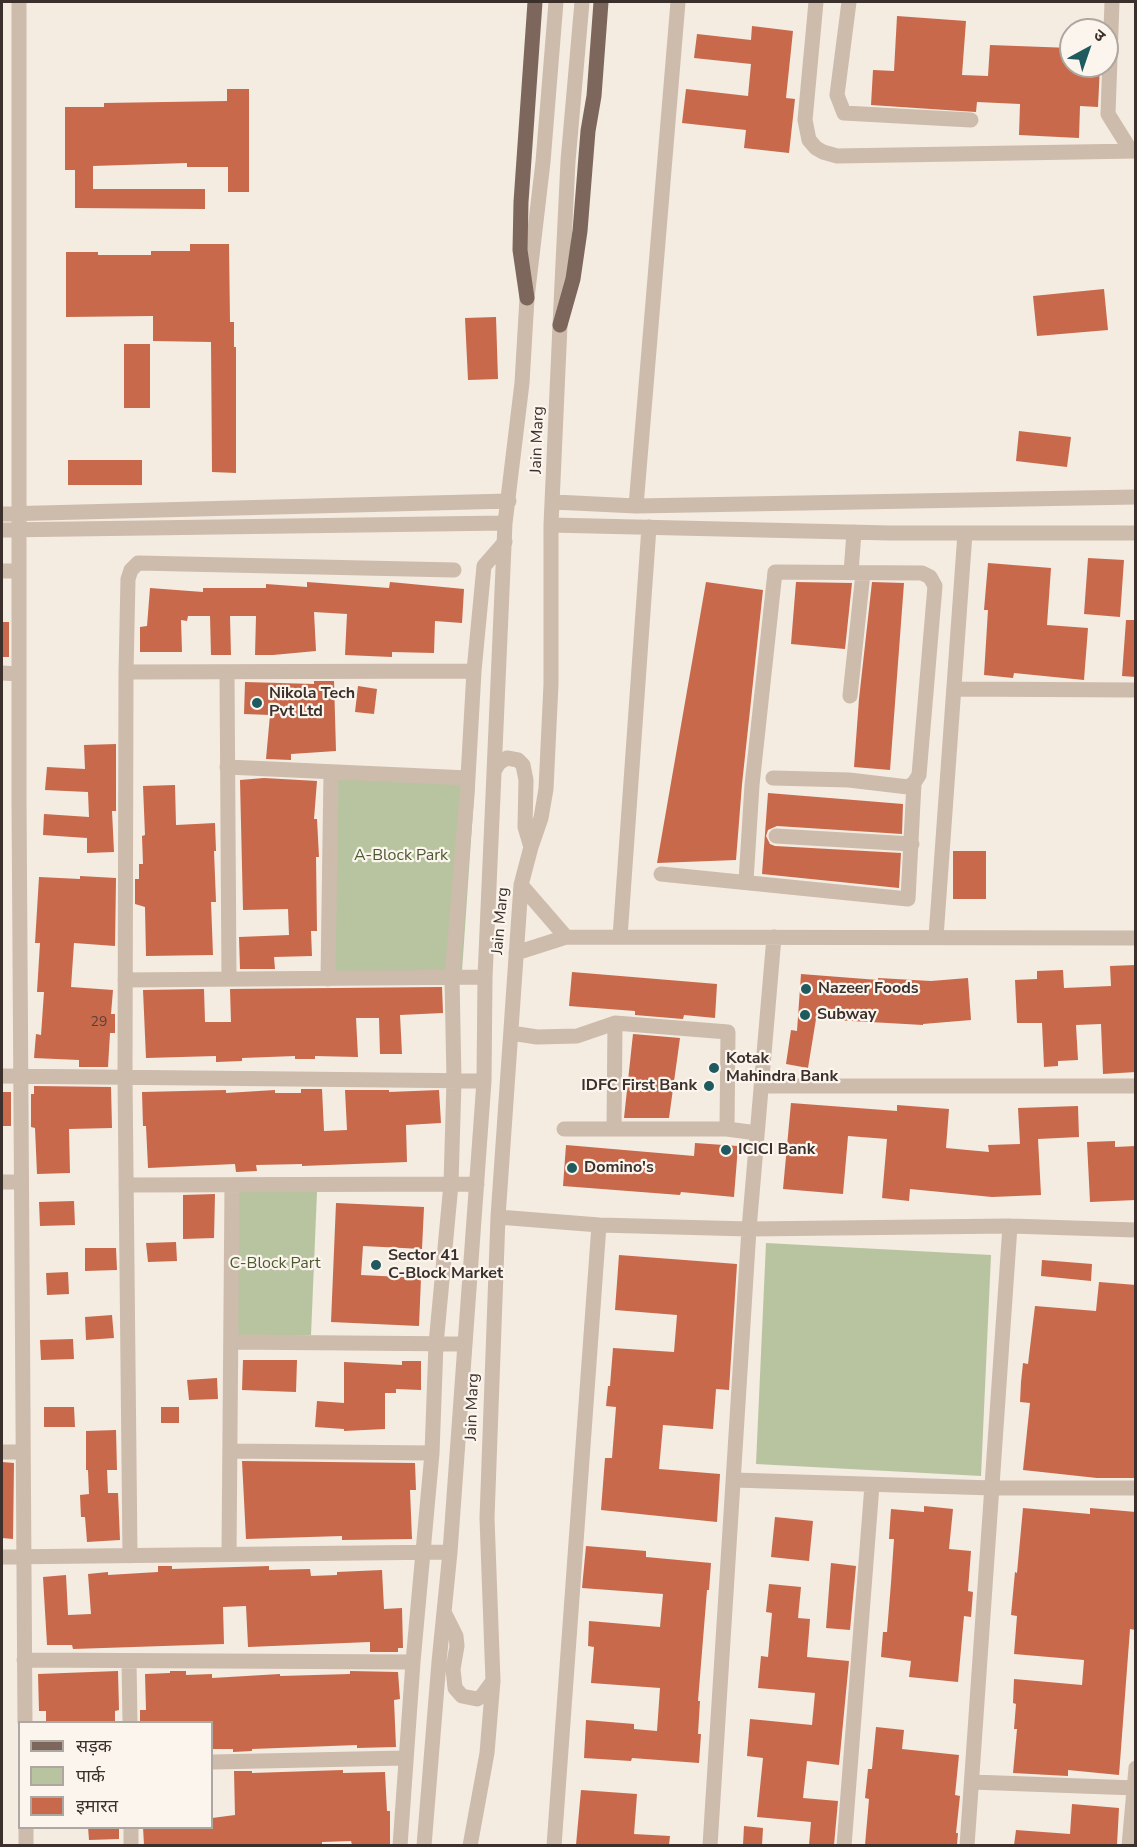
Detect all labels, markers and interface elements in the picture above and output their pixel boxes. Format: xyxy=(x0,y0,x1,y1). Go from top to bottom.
north arrow xyxy=(1059,18,1119,78)
text: उ xyxy=(1089,24,1110,47)
street label: Jain Marg xyxy=(527,406,549,474)
place label: Nikola Tech Pvt Ltd xyxy=(269,684,355,722)
marker: Nikola Tech Pvt Ltd xyxy=(250,696,264,710)
park label: A-Block Park xyxy=(354,846,448,866)
street label: Jain Marg xyxy=(488,886,514,956)
place label: Nazeer Foods xyxy=(818,979,919,999)
marker: Nazeer Foods xyxy=(799,982,813,996)
place label: Subway xyxy=(817,1005,876,1025)
marker: Subway xyxy=(798,1008,812,1022)
house number: 29 xyxy=(91,1015,107,1031)
place label: Kotak Mahindra Bank xyxy=(726,1049,838,1087)
marker: Kotak Mahindra Bank xyxy=(707,1061,721,1075)
place label: IDFC First Bank xyxy=(581,1076,697,1096)
marker: IDFC First Bank xyxy=(702,1079,716,1093)
place label: ICICI Bank xyxy=(738,1140,815,1160)
marker: ICICI Bank xyxy=(719,1143,733,1157)
place label: Domino's xyxy=(584,1158,654,1178)
marker: Domino's xyxy=(565,1161,579,1175)
place label: Sector 41 C-Block Market xyxy=(388,1246,503,1284)
park label: C-Block Part xyxy=(230,1254,320,1274)
marker: Sector 41 C-Block Market xyxy=(369,1258,383,1272)
street label: Jain Marg xyxy=(462,1373,484,1441)
legend xyxy=(18,1721,213,1829)
text: सड़क xyxy=(76,1734,112,1758)
text: पार्क xyxy=(76,1764,105,1788)
text: इमारत xyxy=(76,1794,118,1818)

